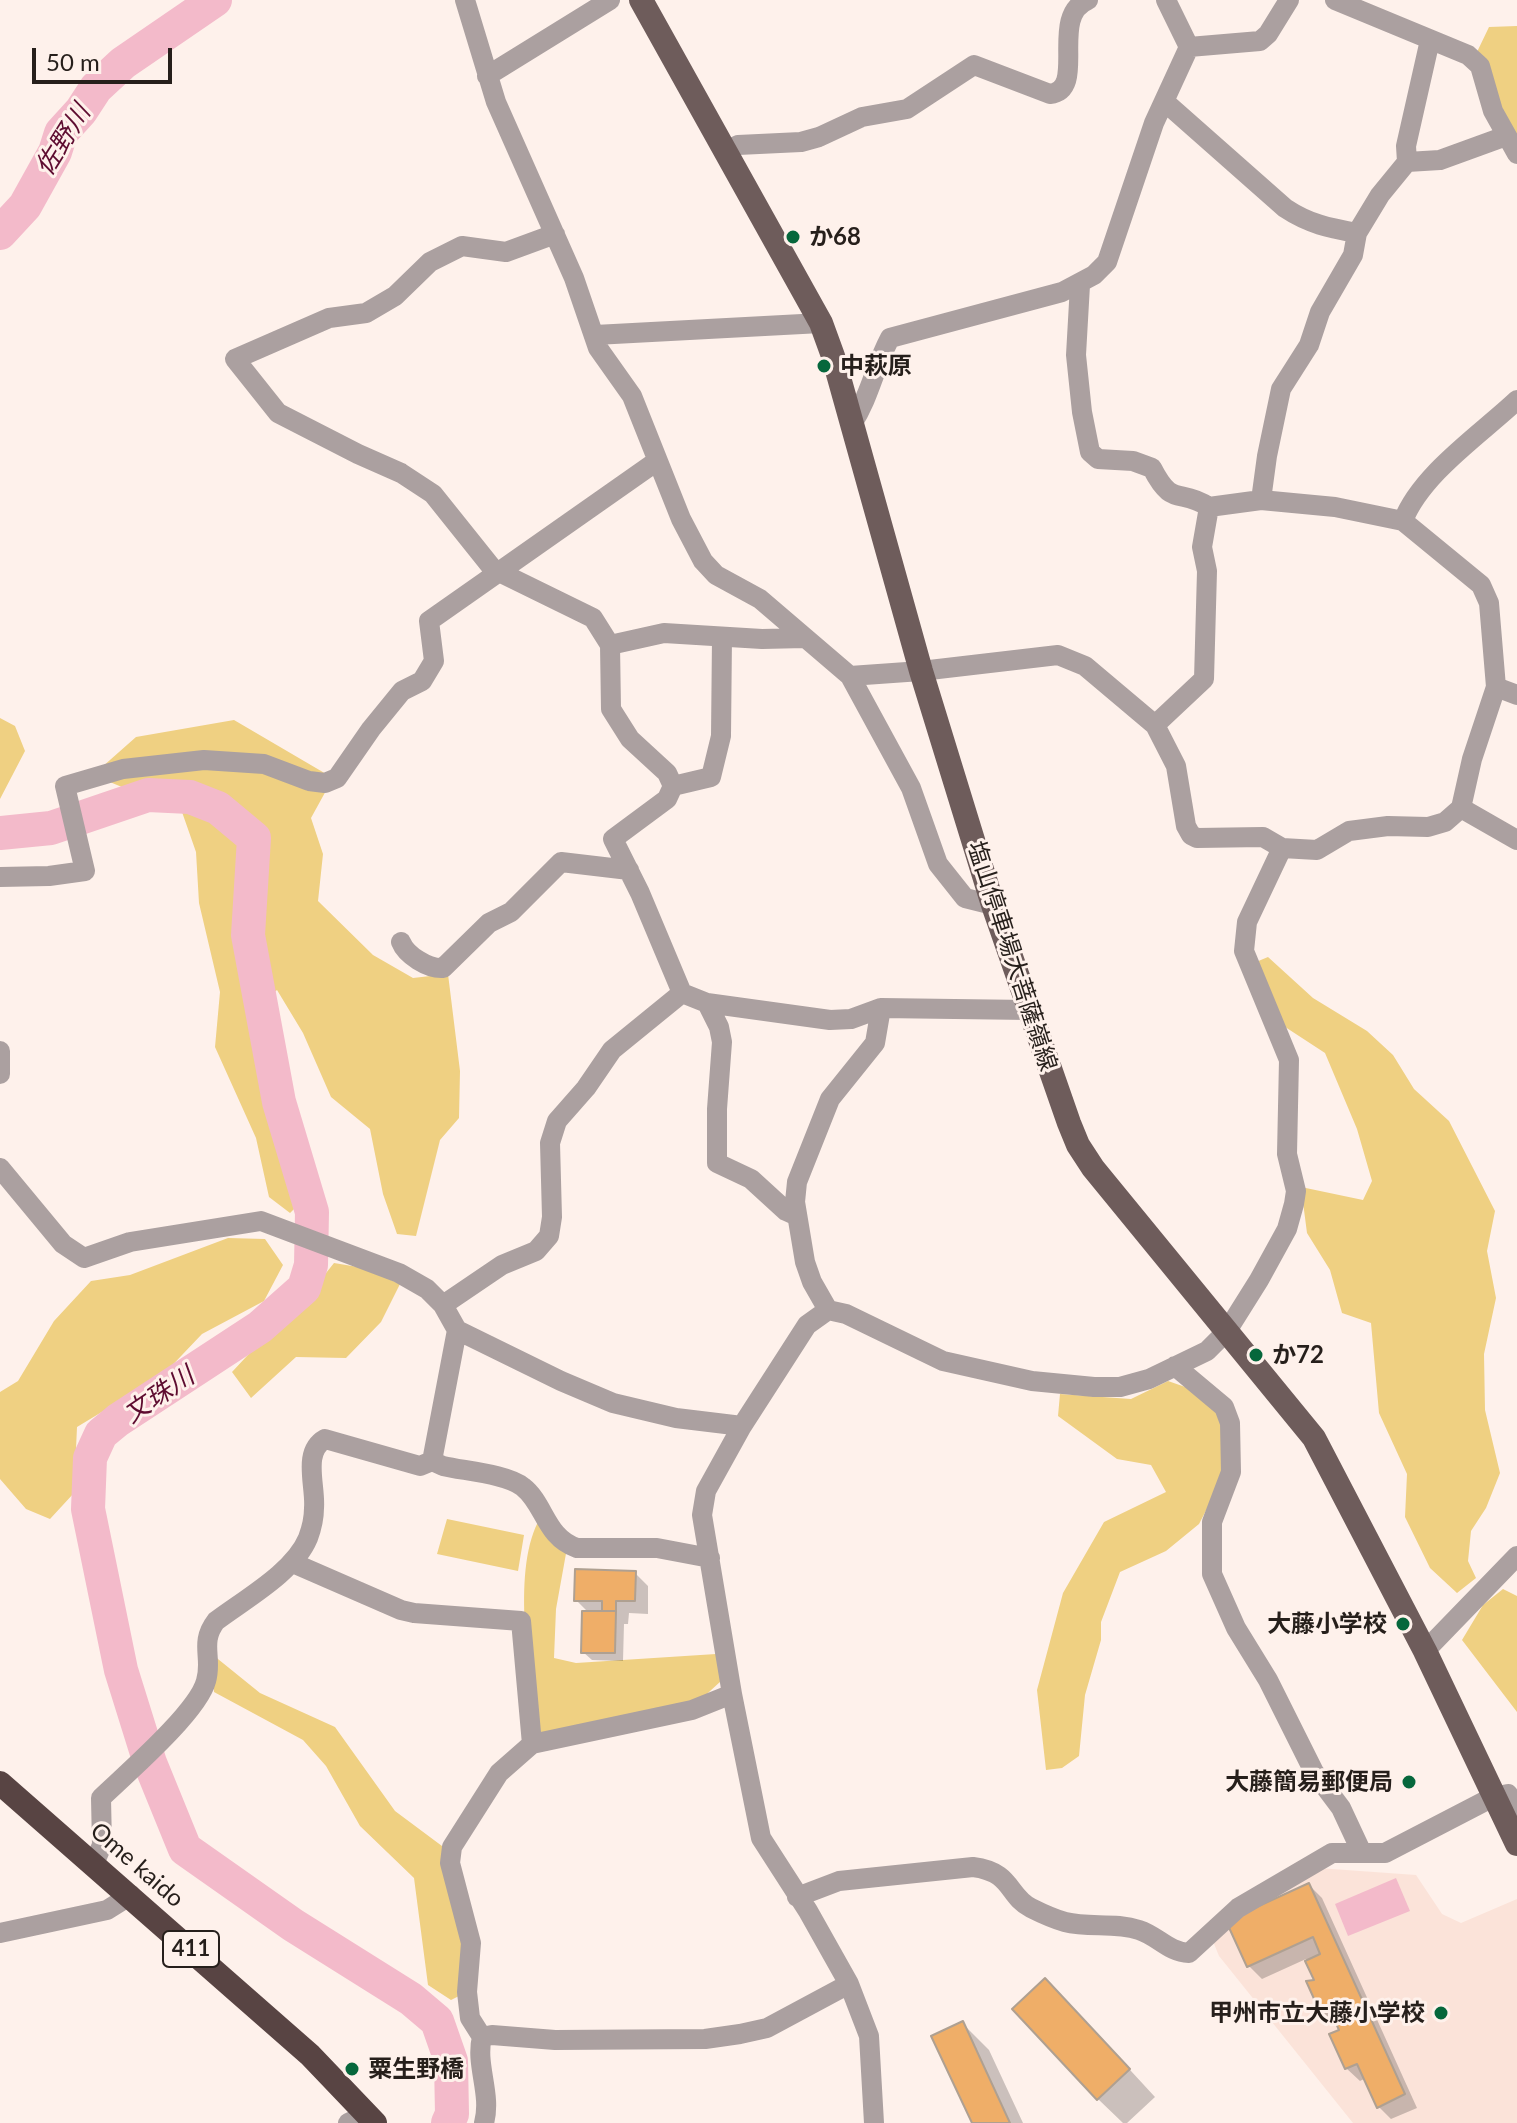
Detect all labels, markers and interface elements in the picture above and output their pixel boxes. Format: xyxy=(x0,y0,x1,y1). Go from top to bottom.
scale bar xyxy=(36,32,176,82)
text: 50 m xyxy=(46,47,100,76)
water label: 佐野川 xyxy=(29,99,97,181)
place label: か68 xyxy=(809,223,861,251)
marker: か68 xyxy=(784,228,802,246)
place label: 中萩原 xyxy=(840,352,912,380)
marker: 中萩原 xyxy=(815,357,833,375)
street label: 塩山停車場大菩薩嶺線 xyxy=(961,837,1063,1075)
place label: か72 xyxy=(1272,1341,1324,1369)
marker: か72 xyxy=(1247,1346,1265,1364)
water label: 文珠川 xyxy=(118,1360,200,1430)
place label: 大藤小学校 xyxy=(1267,1610,1387,1638)
marker: 大藤小学校 xyxy=(1394,1615,1412,1633)
place label: 大藤簡易郵便局 xyxy=(1225,1768,1393,1796)
marker: 大藤簡易郵便局 xyxy=(1400,1773,1418,1791)
street label: Ome kaido xyxy=(84,1817,190,1913)
road number: 411 xyxy=(163,1931,219,1967)
place label: 甲州市立大藤小学校 xyxy=(1209,1999,1425,2027)
marker: 甲州市立大藤小学校 xyxy=(1432,2004,1450,2022)
place label: 粟生野橋 xyxy=(368,2055,464,2083)
marker: 粟生野橋 xyxy=(343,2060,361,2078)

